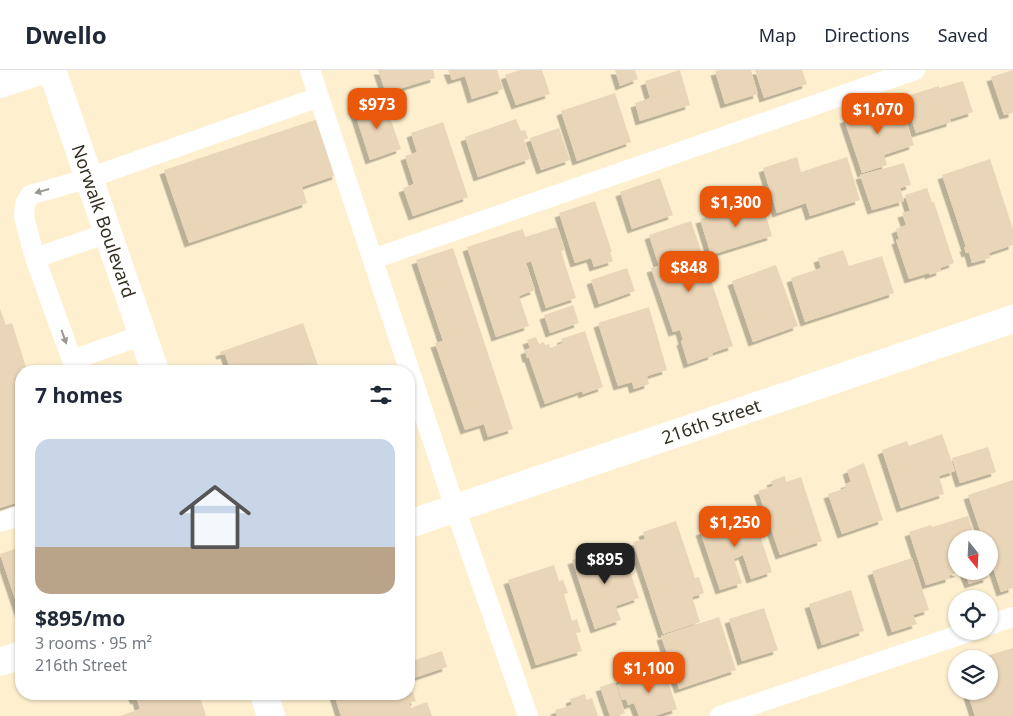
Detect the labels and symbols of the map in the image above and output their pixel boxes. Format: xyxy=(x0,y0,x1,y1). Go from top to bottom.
pin: $973 xyxy=(347,88,407,130)
pin: $1,070 xyxy=(837,92,919,135)
street label: Norwalk Boulevard xyxy=(66,141,142,301)
pin: $1,300 xyxy=(695,186,777,228)
one-way arrow xyxy=(34,188,49,196)
pin: $848 xyxy=(659,250,719,293)
one-way arrow xyxy=(60,330,68,345)
street label: 216th Street xyxy=(658,393,764,449)
pin: $1,250 xyxy=(694,506,776,548)
north arrow xyxy=(948,530,998,580)
pin: $895 xyxy=(575,542,635,585)
pin: $1,100 xyxy=(608,652,690,694)

